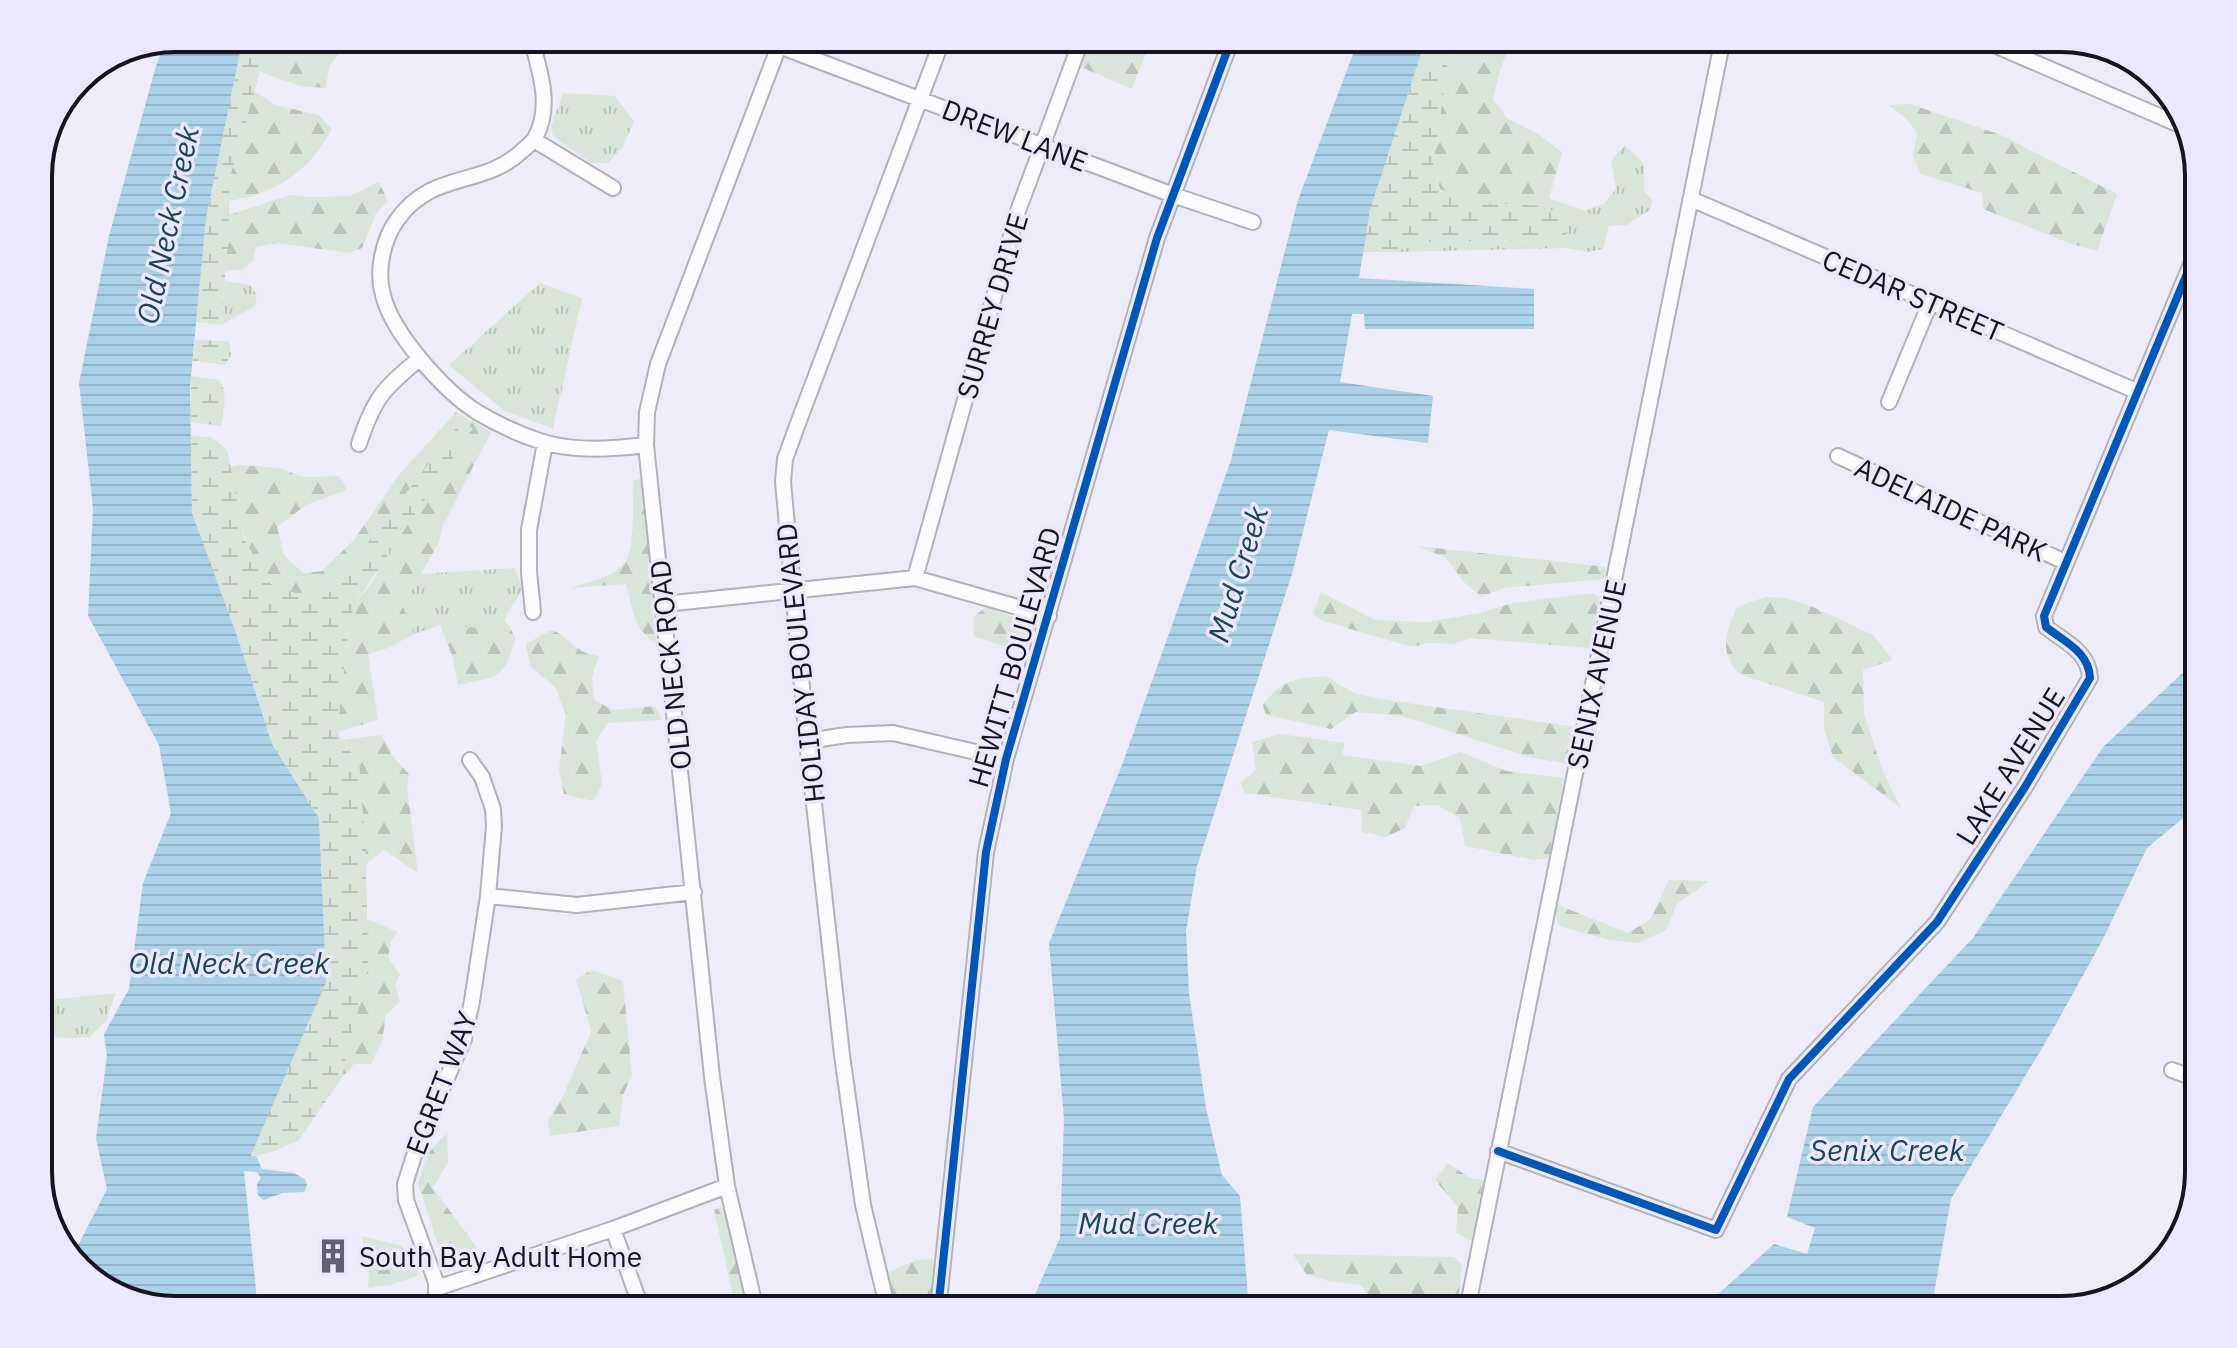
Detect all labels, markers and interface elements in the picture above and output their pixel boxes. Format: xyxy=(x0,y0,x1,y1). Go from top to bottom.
street label: DREW LANE xyxy=(937,90,1093,180)
water label: Old Neck Creek xyxy=(127,122,207,327)
street label: SURREY DRIVE xyxy=(948,209,1036,403)
street label: CEDAR STREET xyxy=(1817,240,2009,350)
street label: ADELAIDE PARK xyxy=(1849,448,2053,570)
water label: Mud Creek xyxy=(1198,501,1276,647)
street label: HOLIDAY BOULEVARD xyxy=(767,522,833,804)
street label: HEWITT BOULEVARD xyxy=(959,523,1069,791)
street label: OLD NECK ROAD xyxy=(641,558,699,772)
street label: SENIX AVENUE xyxy=(1558,576,1634,772)
street label: LAKE AVENUE xyxy=(1947,681,2073,851)
water label: Old Neck Creek xyxy=(128,943,330,982)
street label: EGRET WAY xyxy=(397,1006,485,1160)
water label: Senix Creek xyxy=(1810,1130,1965,1169)
water label: Mud Creek xyxy=(1078,1203,1218,1242)
building icon: South Bay Adult Home xyxy=(314,1237,352,1275)
place label: South Bay Adult Home xyxy=(359,1238,642,1275)

